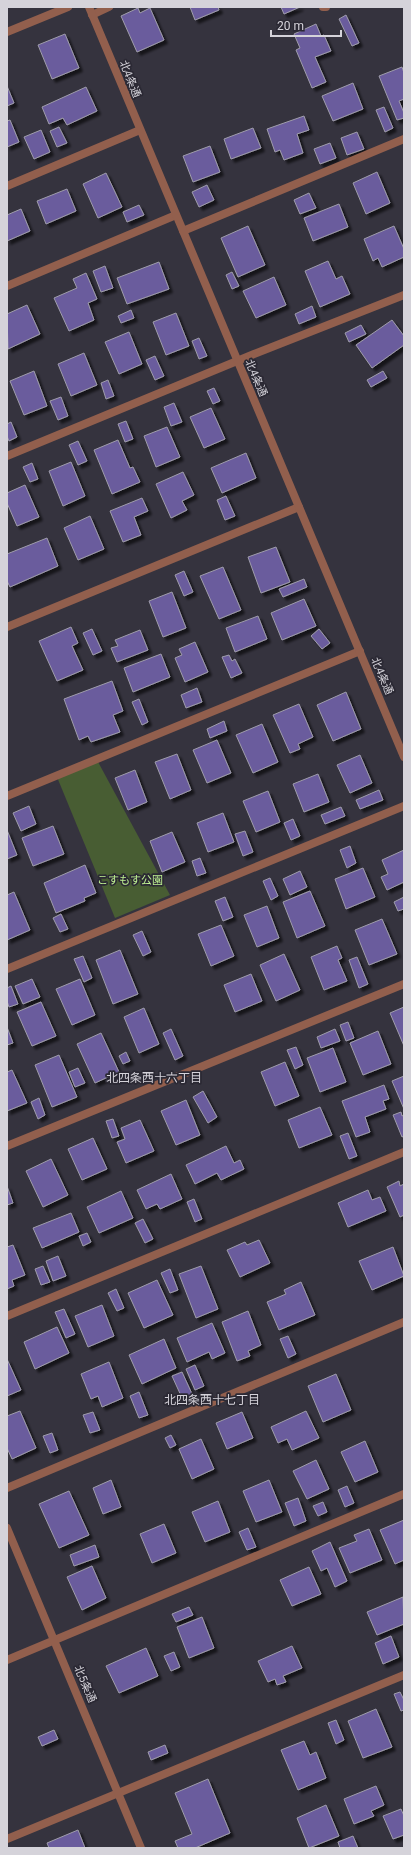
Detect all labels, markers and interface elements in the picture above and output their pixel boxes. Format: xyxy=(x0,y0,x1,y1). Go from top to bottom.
scale bar xyxy=(271,12,341,38)
text: 20 m xyxy=(277,19,304,33)
street label: 北4条通 xyxy=(117,58,143,100)
street label: 北4条通 xyxy=(242,357,270,399)
street label: 北4条通 xyxy=(368,655,396,697)
park label: こすもす公園 xyxy=(97,874,163,887)
district label: 北四条西十六丁目 xyxy=(106,1071,202,1085)
district label: 北四条西十七丁目 xyxy=(164,1393,260,1407)
street label: 北5条通 xyxy=(71,1663,99,1705)

